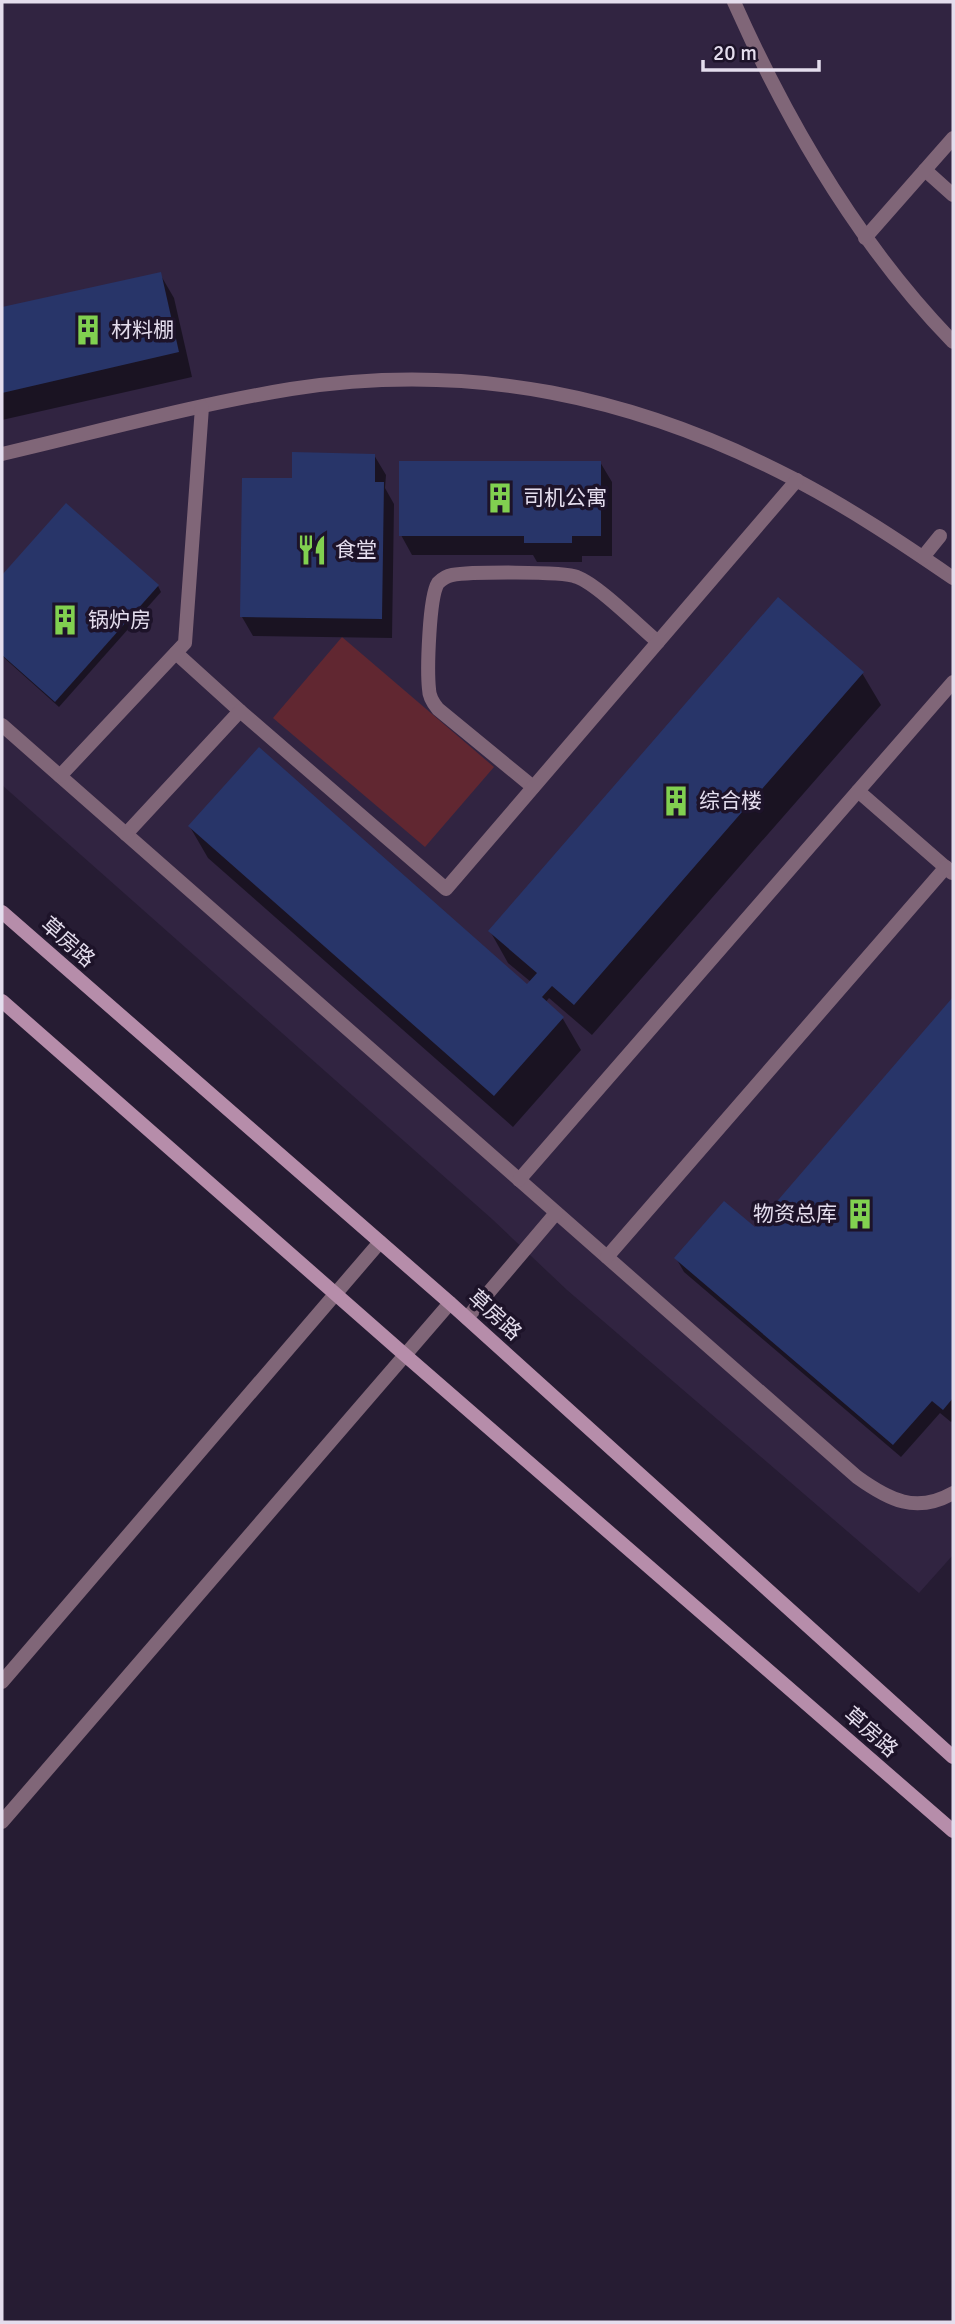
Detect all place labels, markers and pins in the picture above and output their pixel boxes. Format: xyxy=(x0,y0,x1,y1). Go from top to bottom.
building icon: 材料棚 xyxy=(71,313,105,347)
place label: 材料棚 xyxy=(111,317,174,343)
building icon: 司机公寓 xyxy=(483,481,517,515)
place label: 司机公寓 xyxy=(523,485,607,511)
restaurant icon: 食堂 xyxy=(295,533,329,567)
place label: 食堂 xyxy=(335,537,377,563)
building icon: 锅炉房 xyxy=(48,603,82,637)
place label: 锅炉房 xyxy=(88,607,151,633)
building icon: 综合楼 xyxy=(659,784,693,818)
place label: 综合楼 xyxy=(699,788,762,814)
building icon: 物资总库 xyxy=(843,1197,877,1231)
place label: 物资总库 xyxy=(753,1201,837,1227)

